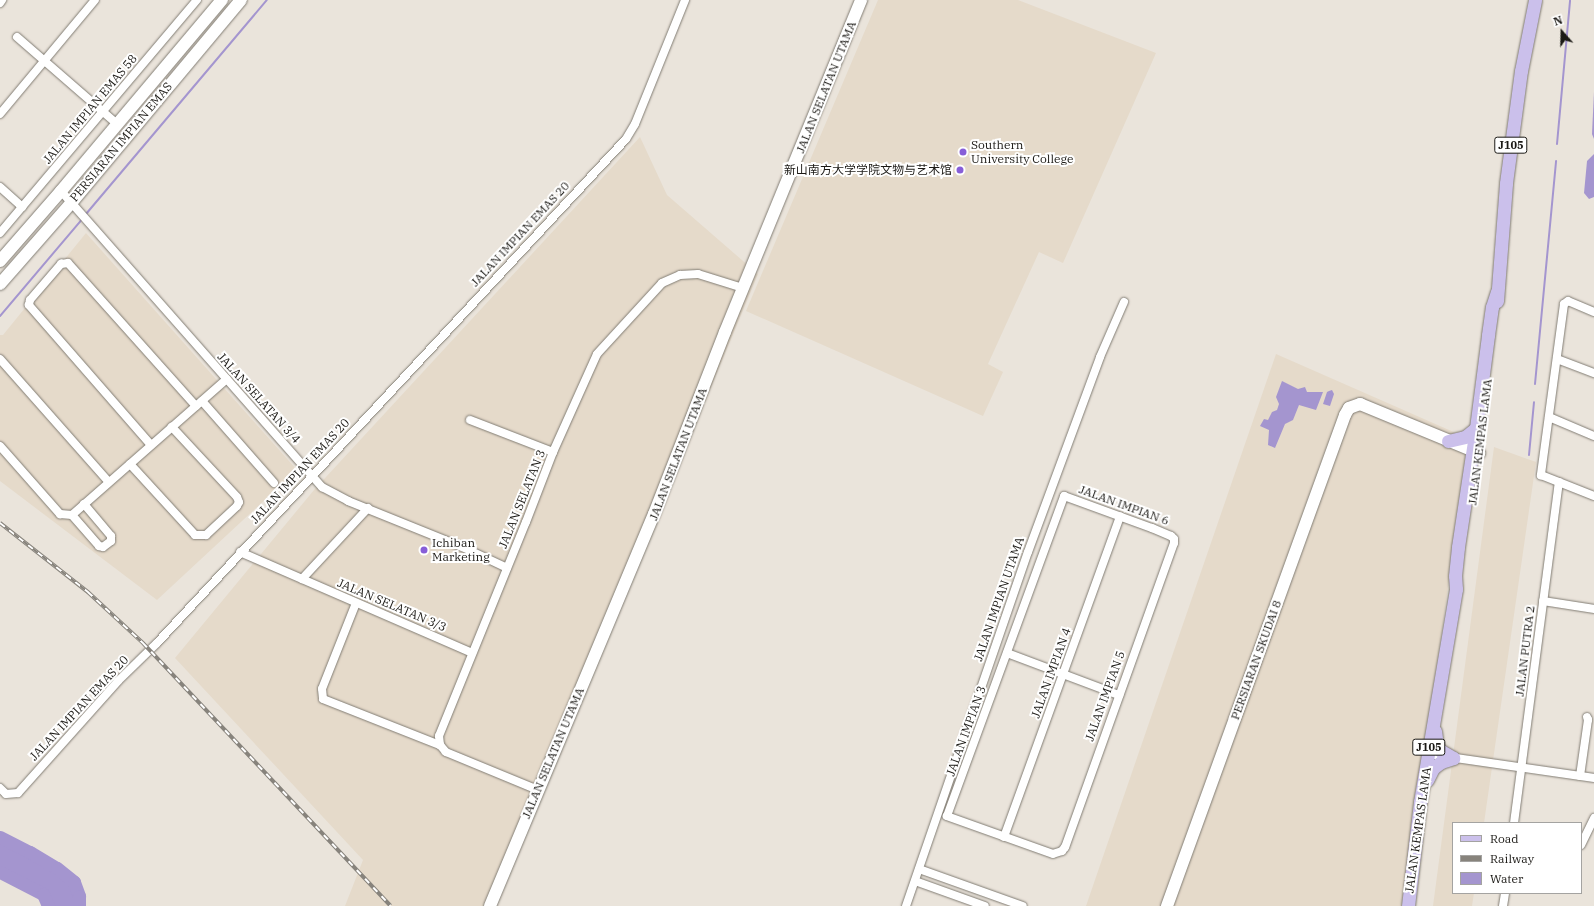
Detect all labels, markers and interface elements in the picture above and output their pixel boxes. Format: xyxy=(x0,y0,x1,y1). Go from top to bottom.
north arrow xyxy=(1542,12,1582,52)
text: N xyxy=(1551,13,1564,29)
street label: JALAN SELATAN UTAMA xyxy=(793,19,859,155)
street label: JALAN IMPIAN EMAS 58 xyxy=(40,51,140,167)
street label: PERSIARAN IMPIAN EMAS xyxy=(67,79,175,205)
road number: J105 xyxy=(1494,136,1528,154)
place label: Southern University College xyxy=(971,138,1073,166)
marker: Southern University College xyxy=(958,147,968,157)
place label: 新山南方大学学院文物与艺术馆 xyxy=(784,163,952,177)
marker: 新山南方大学学院文物与艺术馆 xyxy=(955,165,965,175)
street label: JALAN IMPIAN EMAS 20 xyxy=(468,179,572,289)
street label: JALAN SELATAN 3/4 xyxy=(215,350,303,446)
street label: JALAN KEMPAS LAMA xyxy=(1465,378,1495,506)
street label: JALAN SELATAN UTAMA xyxy=(646,386,710,522)
street label: JALAN IMPIAN EMAS 20 xyxy=(248,416,352,526)
street label: JALAN SELATAN 3 xyxy=(496,447,548,551)
street label: JALAN IMPIAN 6 xyxy=(1077,482,1171,528)
street label: JALAN IMPIAN UTAMA xyxy=(971,535,1027,663)
place label: Ichiban Marketing xyxy=(432,536,490,564)
marker: Ichiban Marketing xyxy=(419,545,429,555)
street label: JALAN SELATAN 3/3 xyxy=(335,576,449,634)
street label: PERSIARAN SKUDAI 8 xyxy=(1228,598,1284,722)
street label: JALAN PUTRA 2 xyxy=(1512,605,1538,697)
street label: JALAN IMPIAN 4 xyxy=(1028,626,1074,720)
street label: JALAN IMPIAN 5 xyxy=(1082,649,1128,743)
street label: JALAN IMPIAN EMAS 20 xyxy=(27,653,131,763)
street label: JALAN IMPIAN 3 xyxy=(943,684,989,778)
street label: JALAN SELATAN UTAMA xyxy=(519,685,587,821)
road number: J105 xyxy=(1412,738,1446,756)
street label: JALAN KEMPAS LAMA xyxy=(1402,766,1434,894)
legend xyxy=(1452,822,1582,894)
text: Road xyxy=(1490,831,1519,846)
text: Railway xyxy=(1490,851,1534,866)
text: Water xyxy=(1490,871,1523,886)

